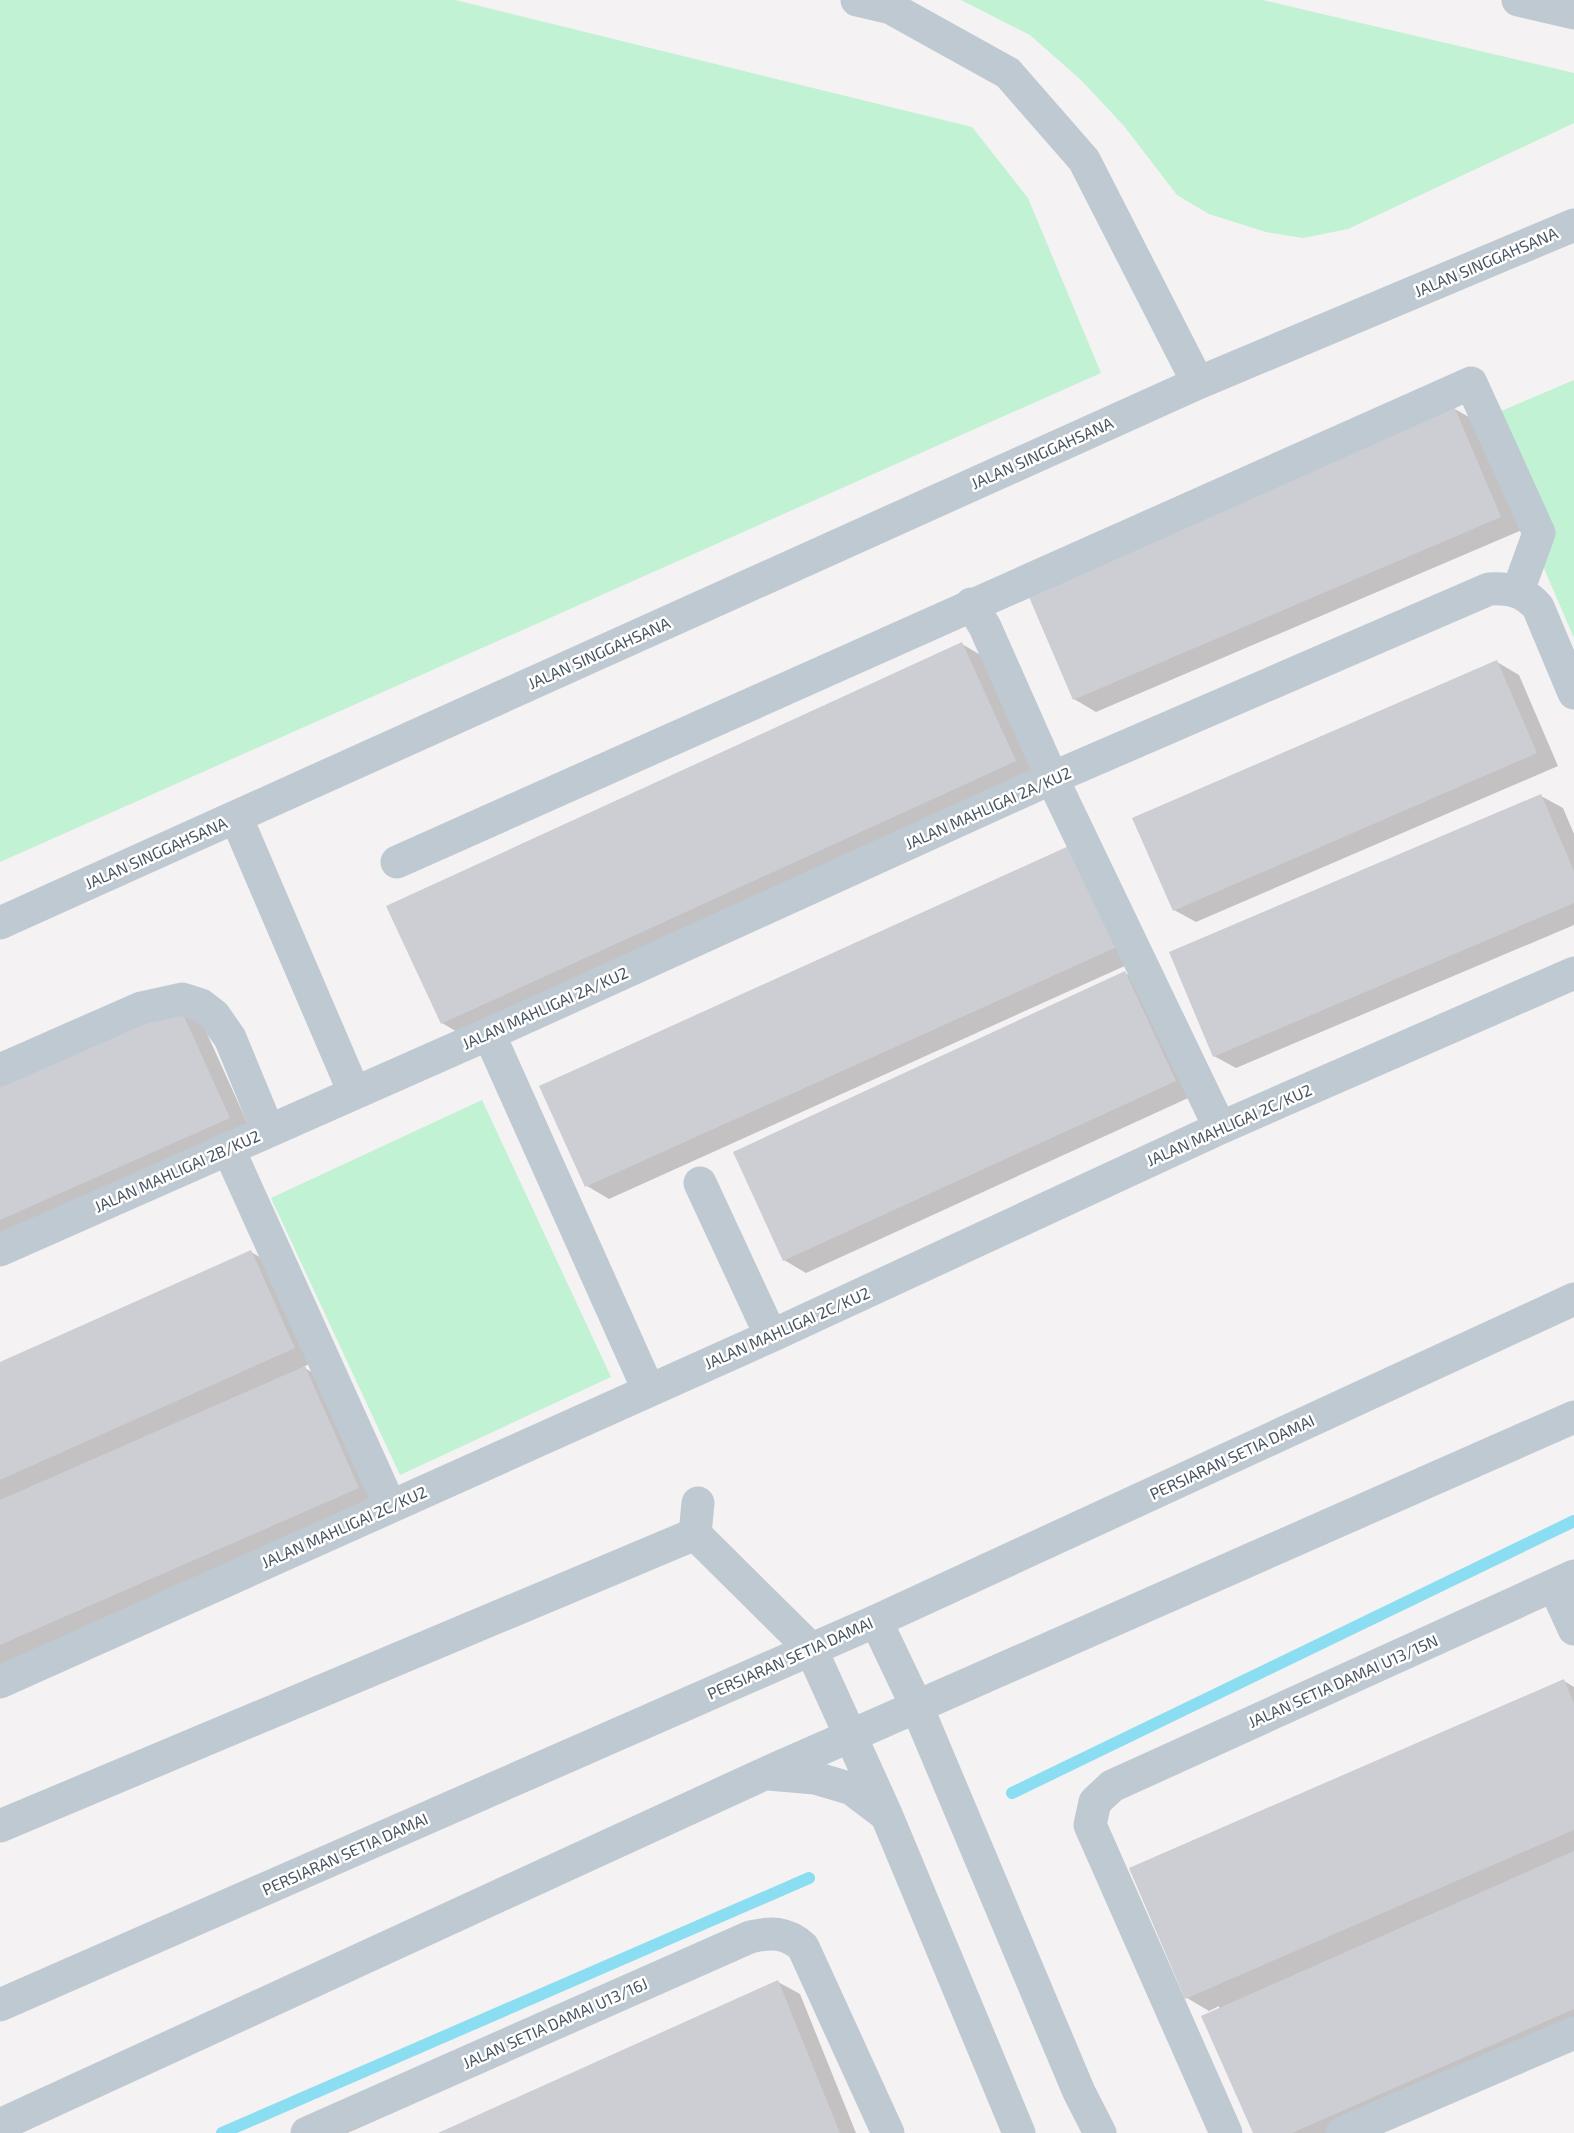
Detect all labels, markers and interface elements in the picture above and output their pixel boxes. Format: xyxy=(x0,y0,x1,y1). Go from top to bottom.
street label: JALAN SINGGAHSANA xyxy=(1411,223,1560,300)
street label: JALAN SINGGAHSANA xyxy=(968,413,1116,492)
street label: JALAN SINGGAHSANA xyxy=(525,613,673,692)
street label: JALAN MAHLIGAI 2A/KU2 xyxy=(902,762,1074,853)
street label: JALAN SINGGAHSANA xyxy=(82,813,230,892)
street label: JALAN MAHLIGAI 2A/KU2 xyxy=(459,962,631,1053)
street label: JALAN MAHLIGAI 2C/KU2 xyxy=(1143,1080,1314,1170)
street label: JALAN MAHLIGAI 2B/KU2 xyxy=(91,1125,263,1216)
street label: JALAN MAHLIGAI 2C/KU2 xyxy=(701,1283,872,1373)
street label: PERSIARAN SETIA DAMAI xyxy=(1146,1410,1317,1503)
street label: JALAN MAHLIGAI 2C/KU2 xyxy=(258,1482,429,1572)
street label: PERSIARAN SETIA DAMAI xyxy=(704,1612,876,1703)
street label: JALAN SETIA DAMAI U13/15N xyxy=(1245,1630,1441,1731)
street label: PERSIARAN SETIA DAMAI xyxy=(259,1808,431,1899)
street label: JALAN SETIA DAMAI U13/16J xyxy=(459,1973,650,2072)

